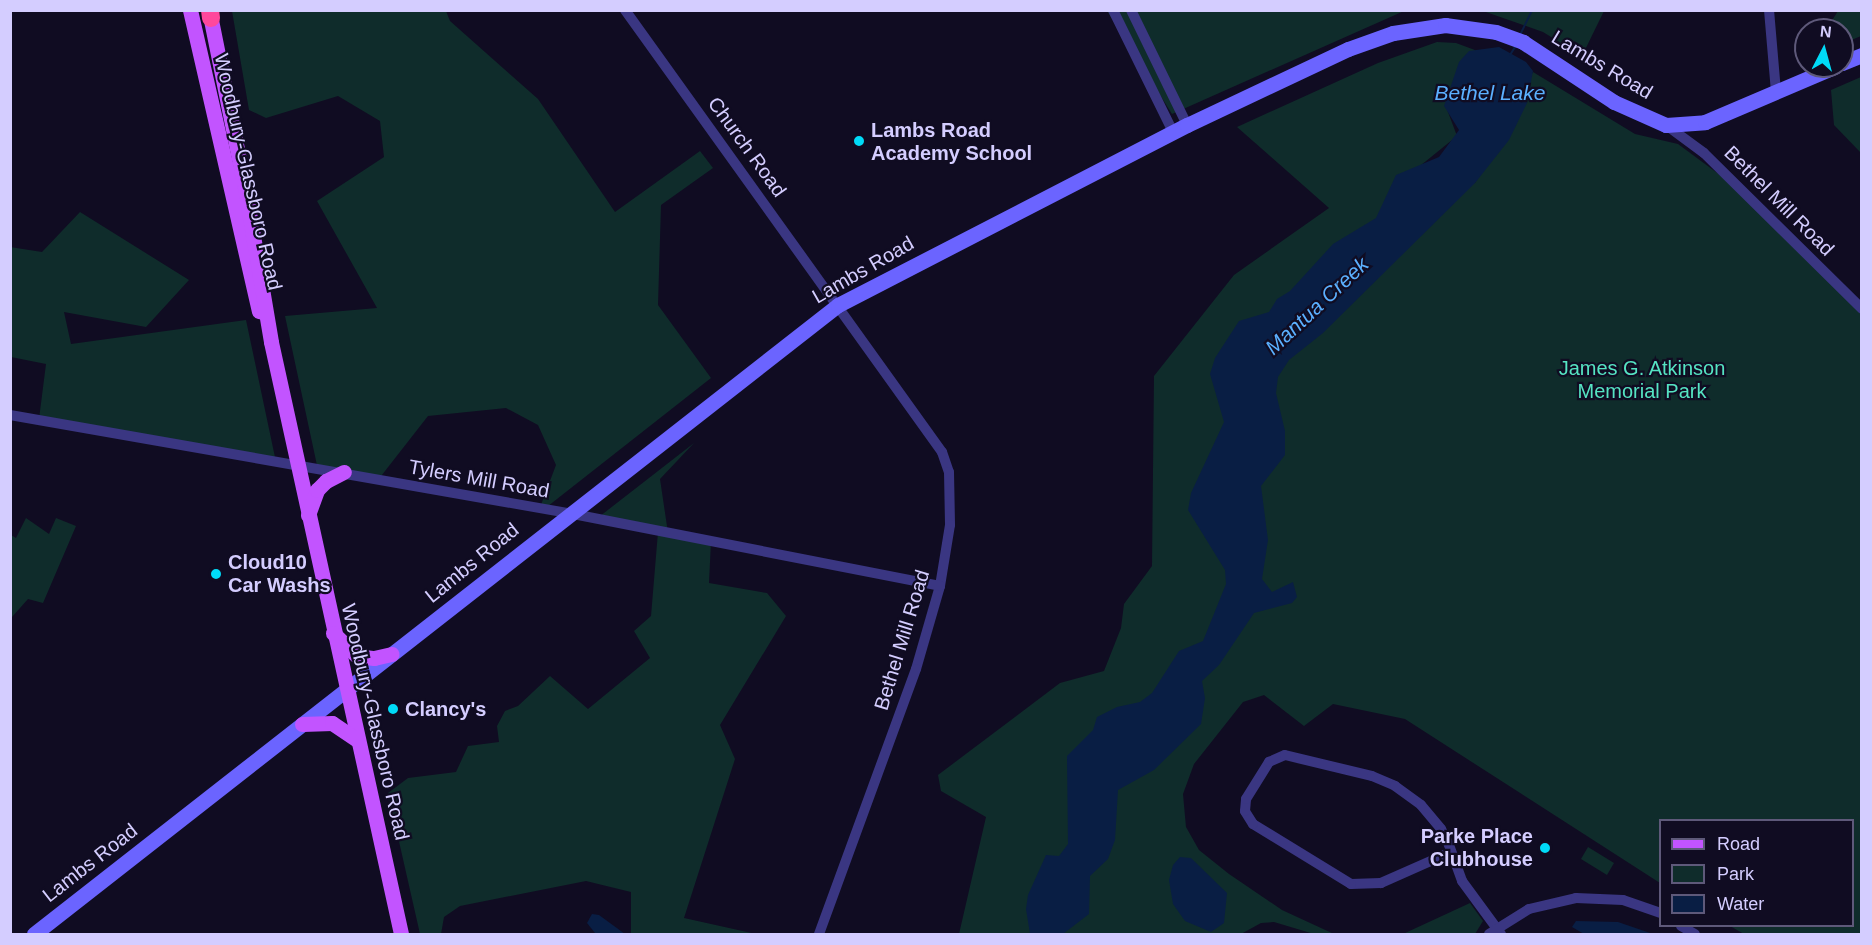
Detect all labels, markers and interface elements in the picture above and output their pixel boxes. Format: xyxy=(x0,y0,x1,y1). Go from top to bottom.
north arrow xyxy=(1794,18,1854,78)
text: N xyxy=(1819,23,1832,41)
street label: Lambs Road xyxy=(1547,26,1657,104)
street label: Woodbury-Glassboro Road xyxy=(209,51,287,293)
water label: Bethel Lake xyxy=(1435,80,1545,106)
street label: Church Road xyxy=(703,92,791,202)
place label: Lambs Road Academy School xyxy=(871,118,1032,165)
marker: Lambs Road Academy School xyxy=(852,134,866,148)
street label: Bethel Mill Road xyxy=(1719,141,1839,261)
street label: Lambs Road xyxy=(808,231,918,309)
water label: Mantua Creek xyxy=(1260,252,1374,360)
park label: James G. Atkinson Memorial Park xyxy=(1558,356,1726,403)
street label: Tylers Mill Road xyxy=(407,455,551,503)
street label: Lambs Road xyxy=(420,518,524,608)
place label: Cloud10 Car Washs xyxy=(228,550,331,597)
marker: Cloud10 Car Washs xyxy=(209,567,223,581)
street label: Bethel Mill Road xyxy=(869,567,935,713)
street label: Woodbury-Glassboro Road xyxy=(336,601,414,843)
place label: Clancy's xyxy=(405,697,486,721)
marker: Clancy's xyxy=(386,702,400,716)
street label: Lambs Road xyxy=(38,819,142,907)
legend xyxy=(1659,819,1854,927)
place label: Parke Place Clubhouse xyxy=(1421,825,1533,872)
text: Road xyxy=(1717,834,1760,854)
marker: Parke Place Clubhouse xyxy=(1538,841,1552,855)
text: Park xyxy=(1717,864,1754,884)
text: Water xyxy=(1717,894,1764,914)

